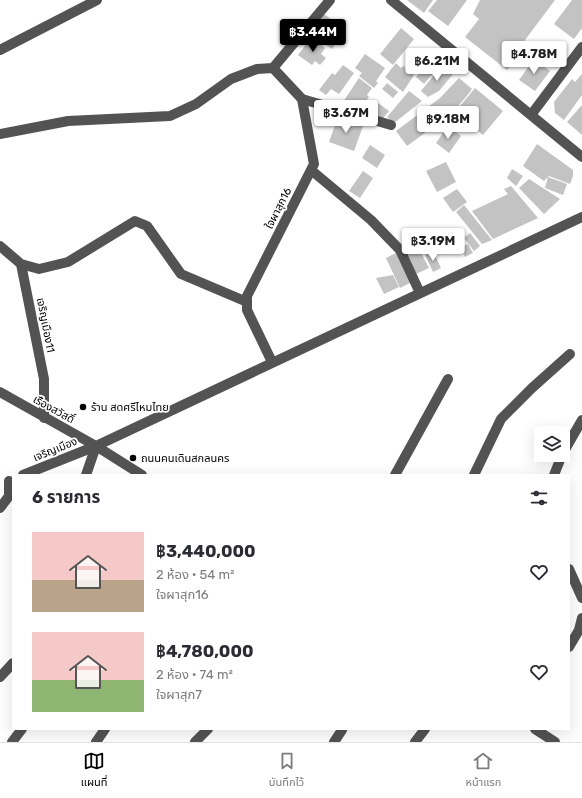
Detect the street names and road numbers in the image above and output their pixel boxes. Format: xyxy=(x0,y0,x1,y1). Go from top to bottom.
street label: ใจผาสุก16 xyxy=(263,185,295,231)
street label: เจริญเมือง11 xyxy=(34,296,57,354)
street label: เรืองสวัสดิ์ xyxy=(31,392,77,426)
street label: เจริญเมือง xyxy=(31,435,79,464)

